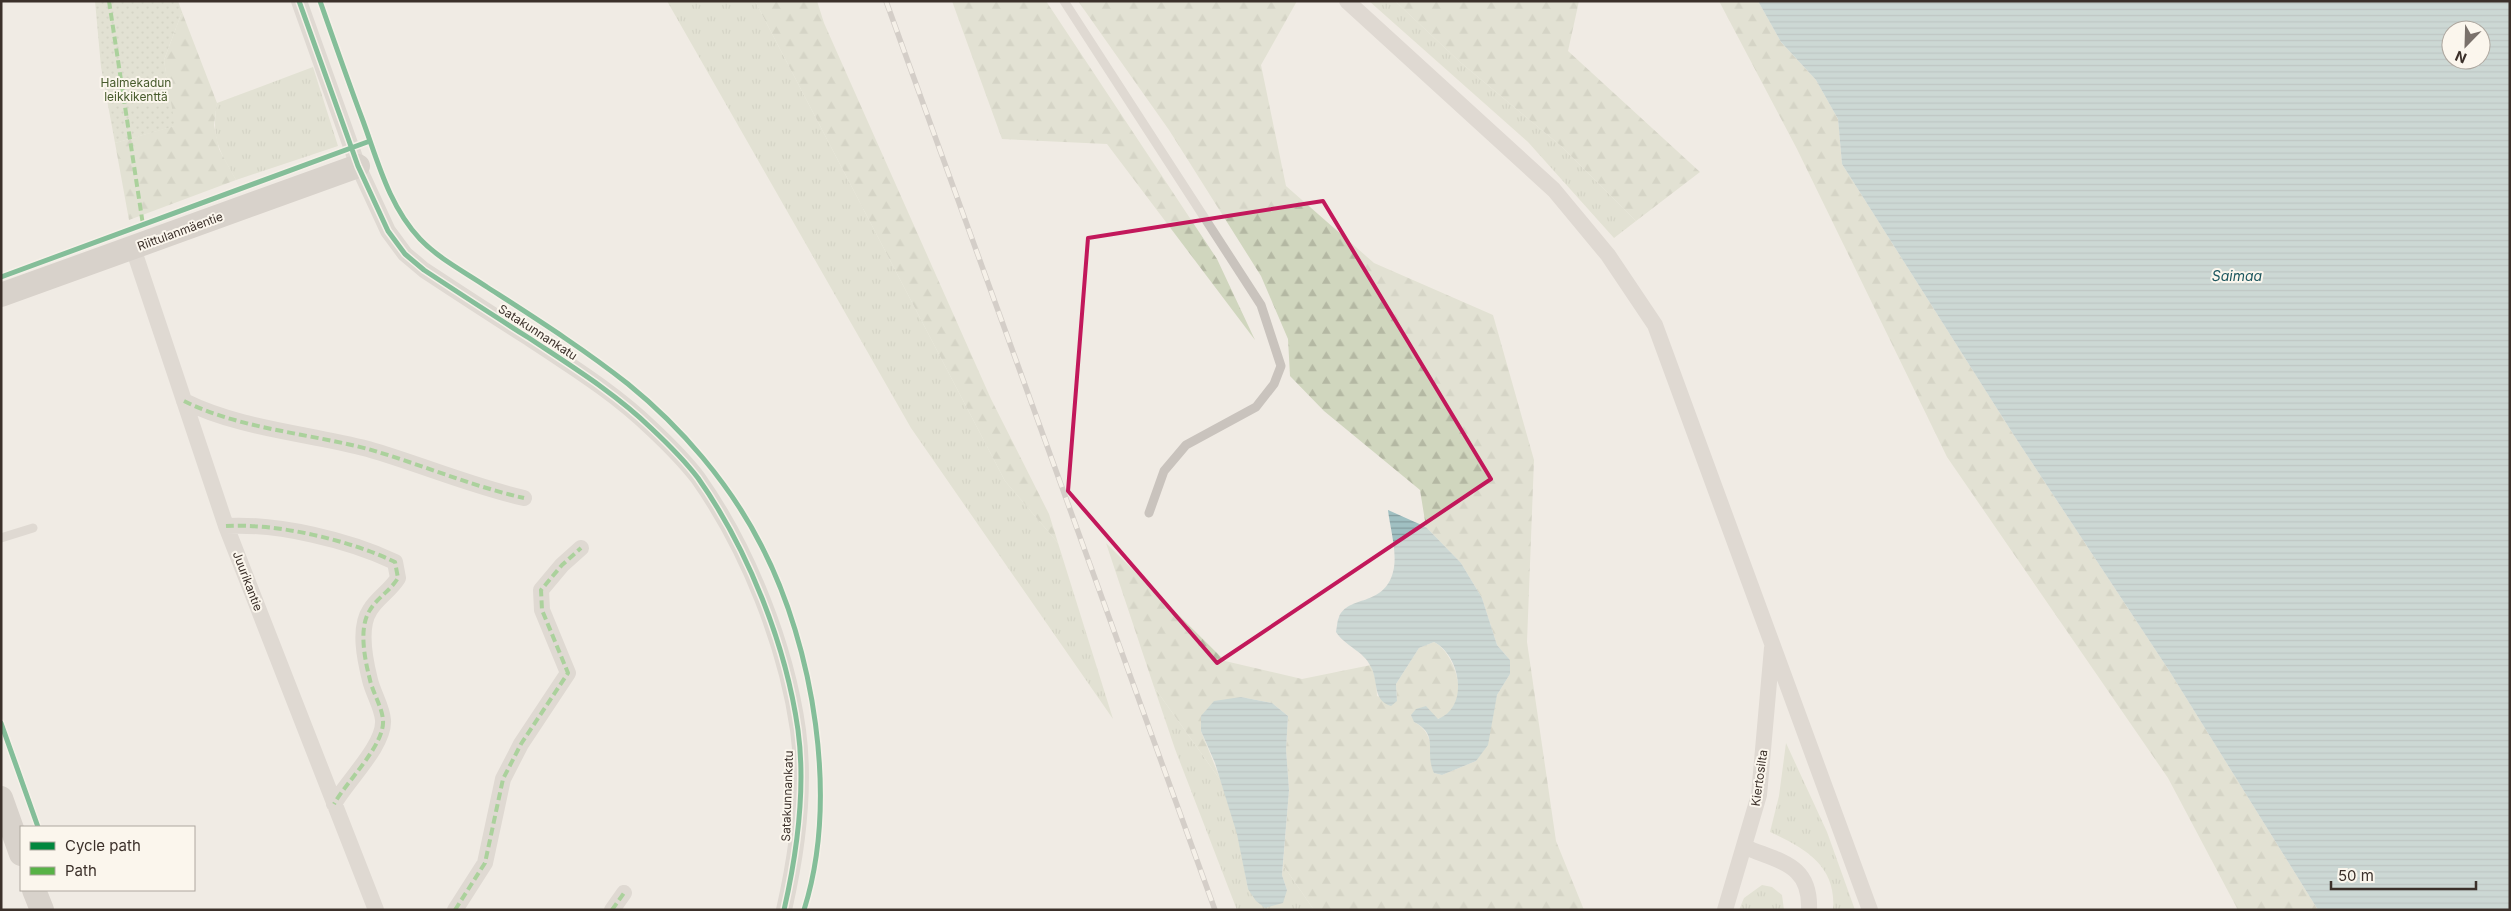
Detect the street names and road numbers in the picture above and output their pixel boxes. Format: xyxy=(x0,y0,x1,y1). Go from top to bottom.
street label: Riittulanmäentie xyxy=(135,209,225,253)
street label: Satakunnankatu xyxy=(496,301,580,363)
street label: Juurikantie xyxy=(230,549,266,613)
street label: Kiertosilta xyxy=(1748,749,1770,807)
street label: Satakunnankatu xyxy=(778,750,796,842)

